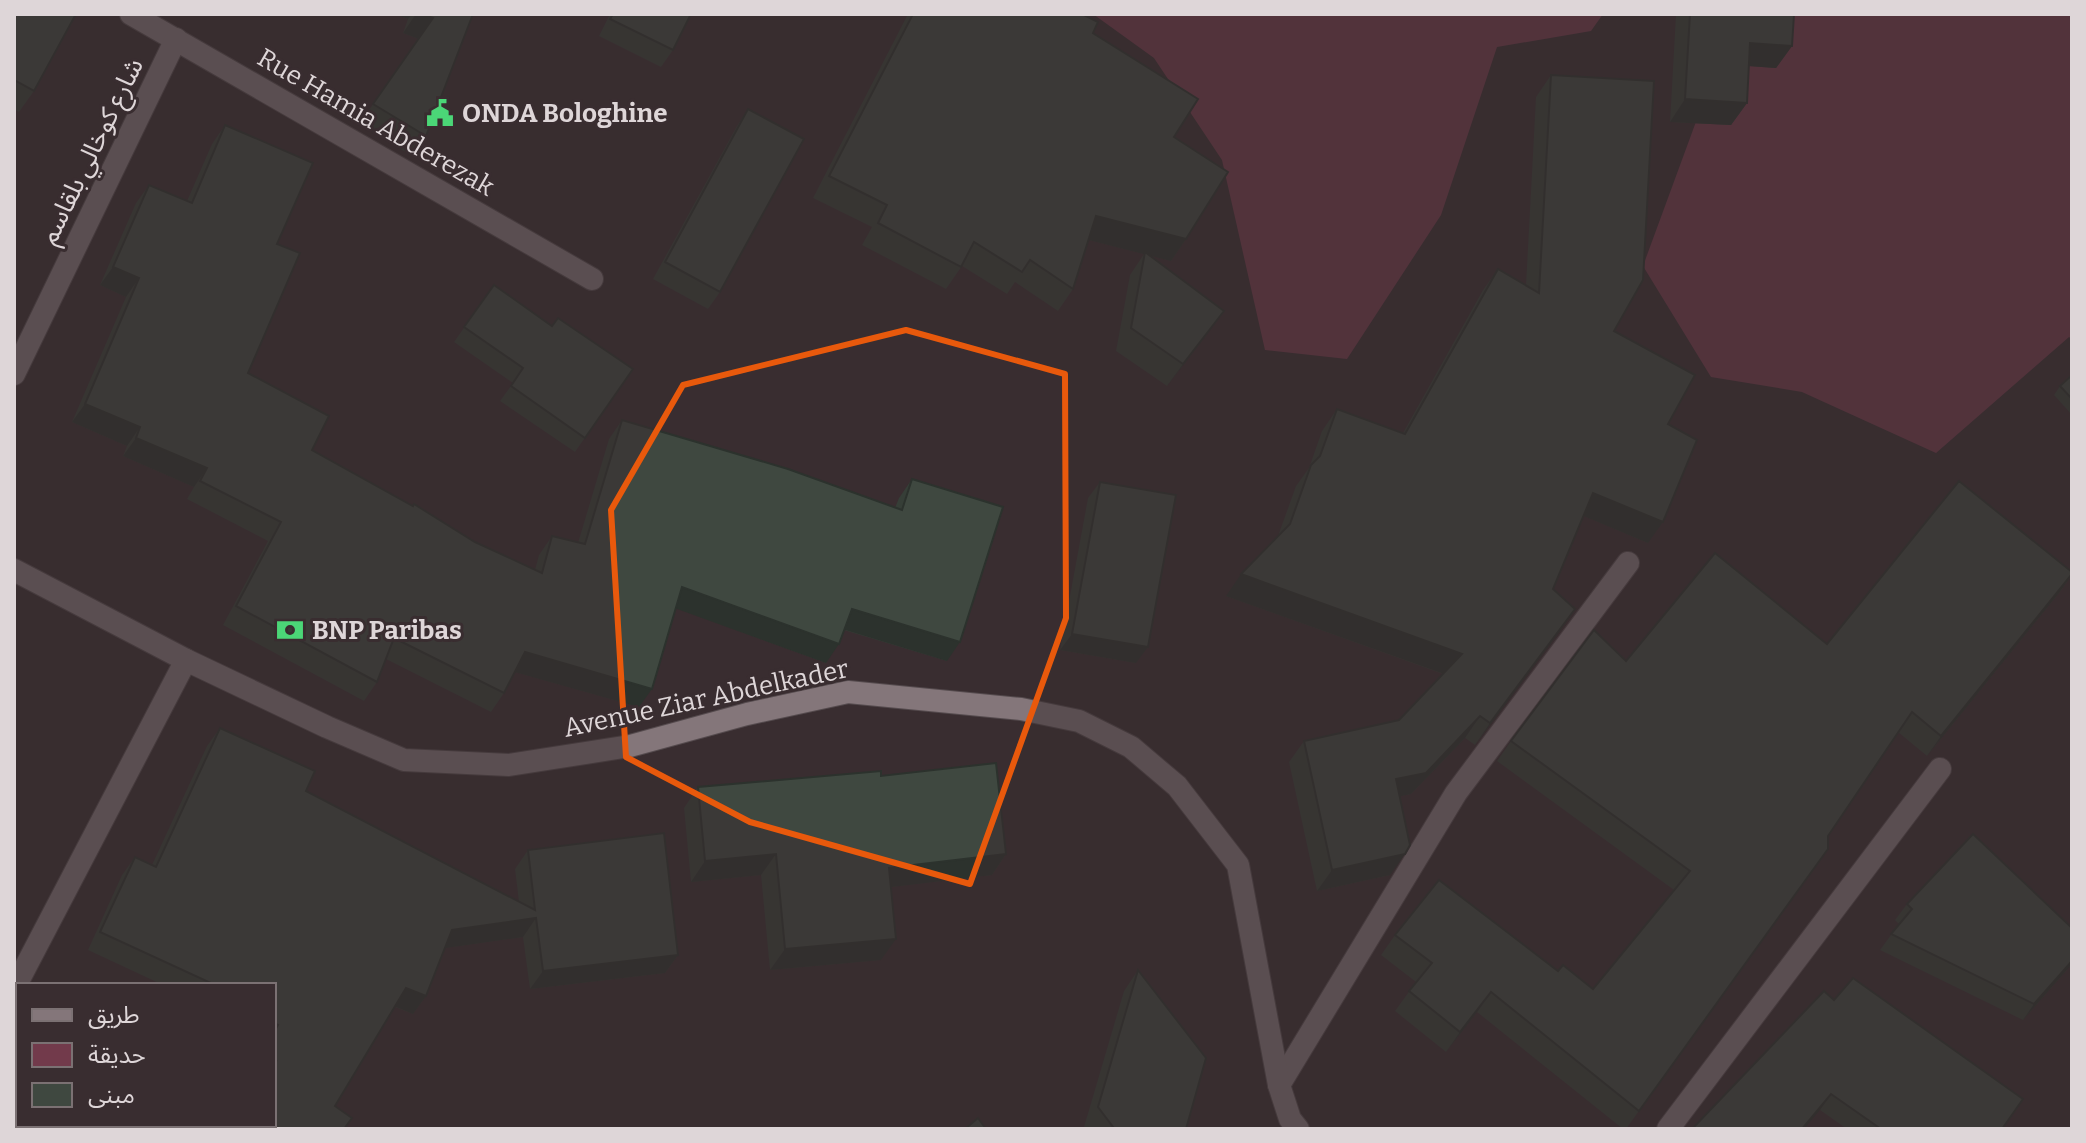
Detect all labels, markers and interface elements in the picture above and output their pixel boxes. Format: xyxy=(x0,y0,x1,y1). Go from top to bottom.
street label: Rue Hamia Abderezak xyxy=(252,42,500,203)
street label: شارع كوخالي بلقاسم xyxy=(33,53,154,251)
public building icon: ONDA Bologhine xyxy=(425,98,455,128)
place label: ONDA Bologhine xyxy=(462,98,667,129)
bank icon: BNP Paribas xyxy=(275,615,305,645)
place label: BNP Paribas xyxy=(312,615,462,646)
street label: Avenue Ziar Abdelkader xyxy=(561,653,852,744)
legend xyxy=(16,983,276,1127)
text: طريق xyxy=(88,1001,140,1030)
text: حديقة xyxy=(88,1041,146,1069)
text: مبنى xyxy=(88,1081,135,1109)

